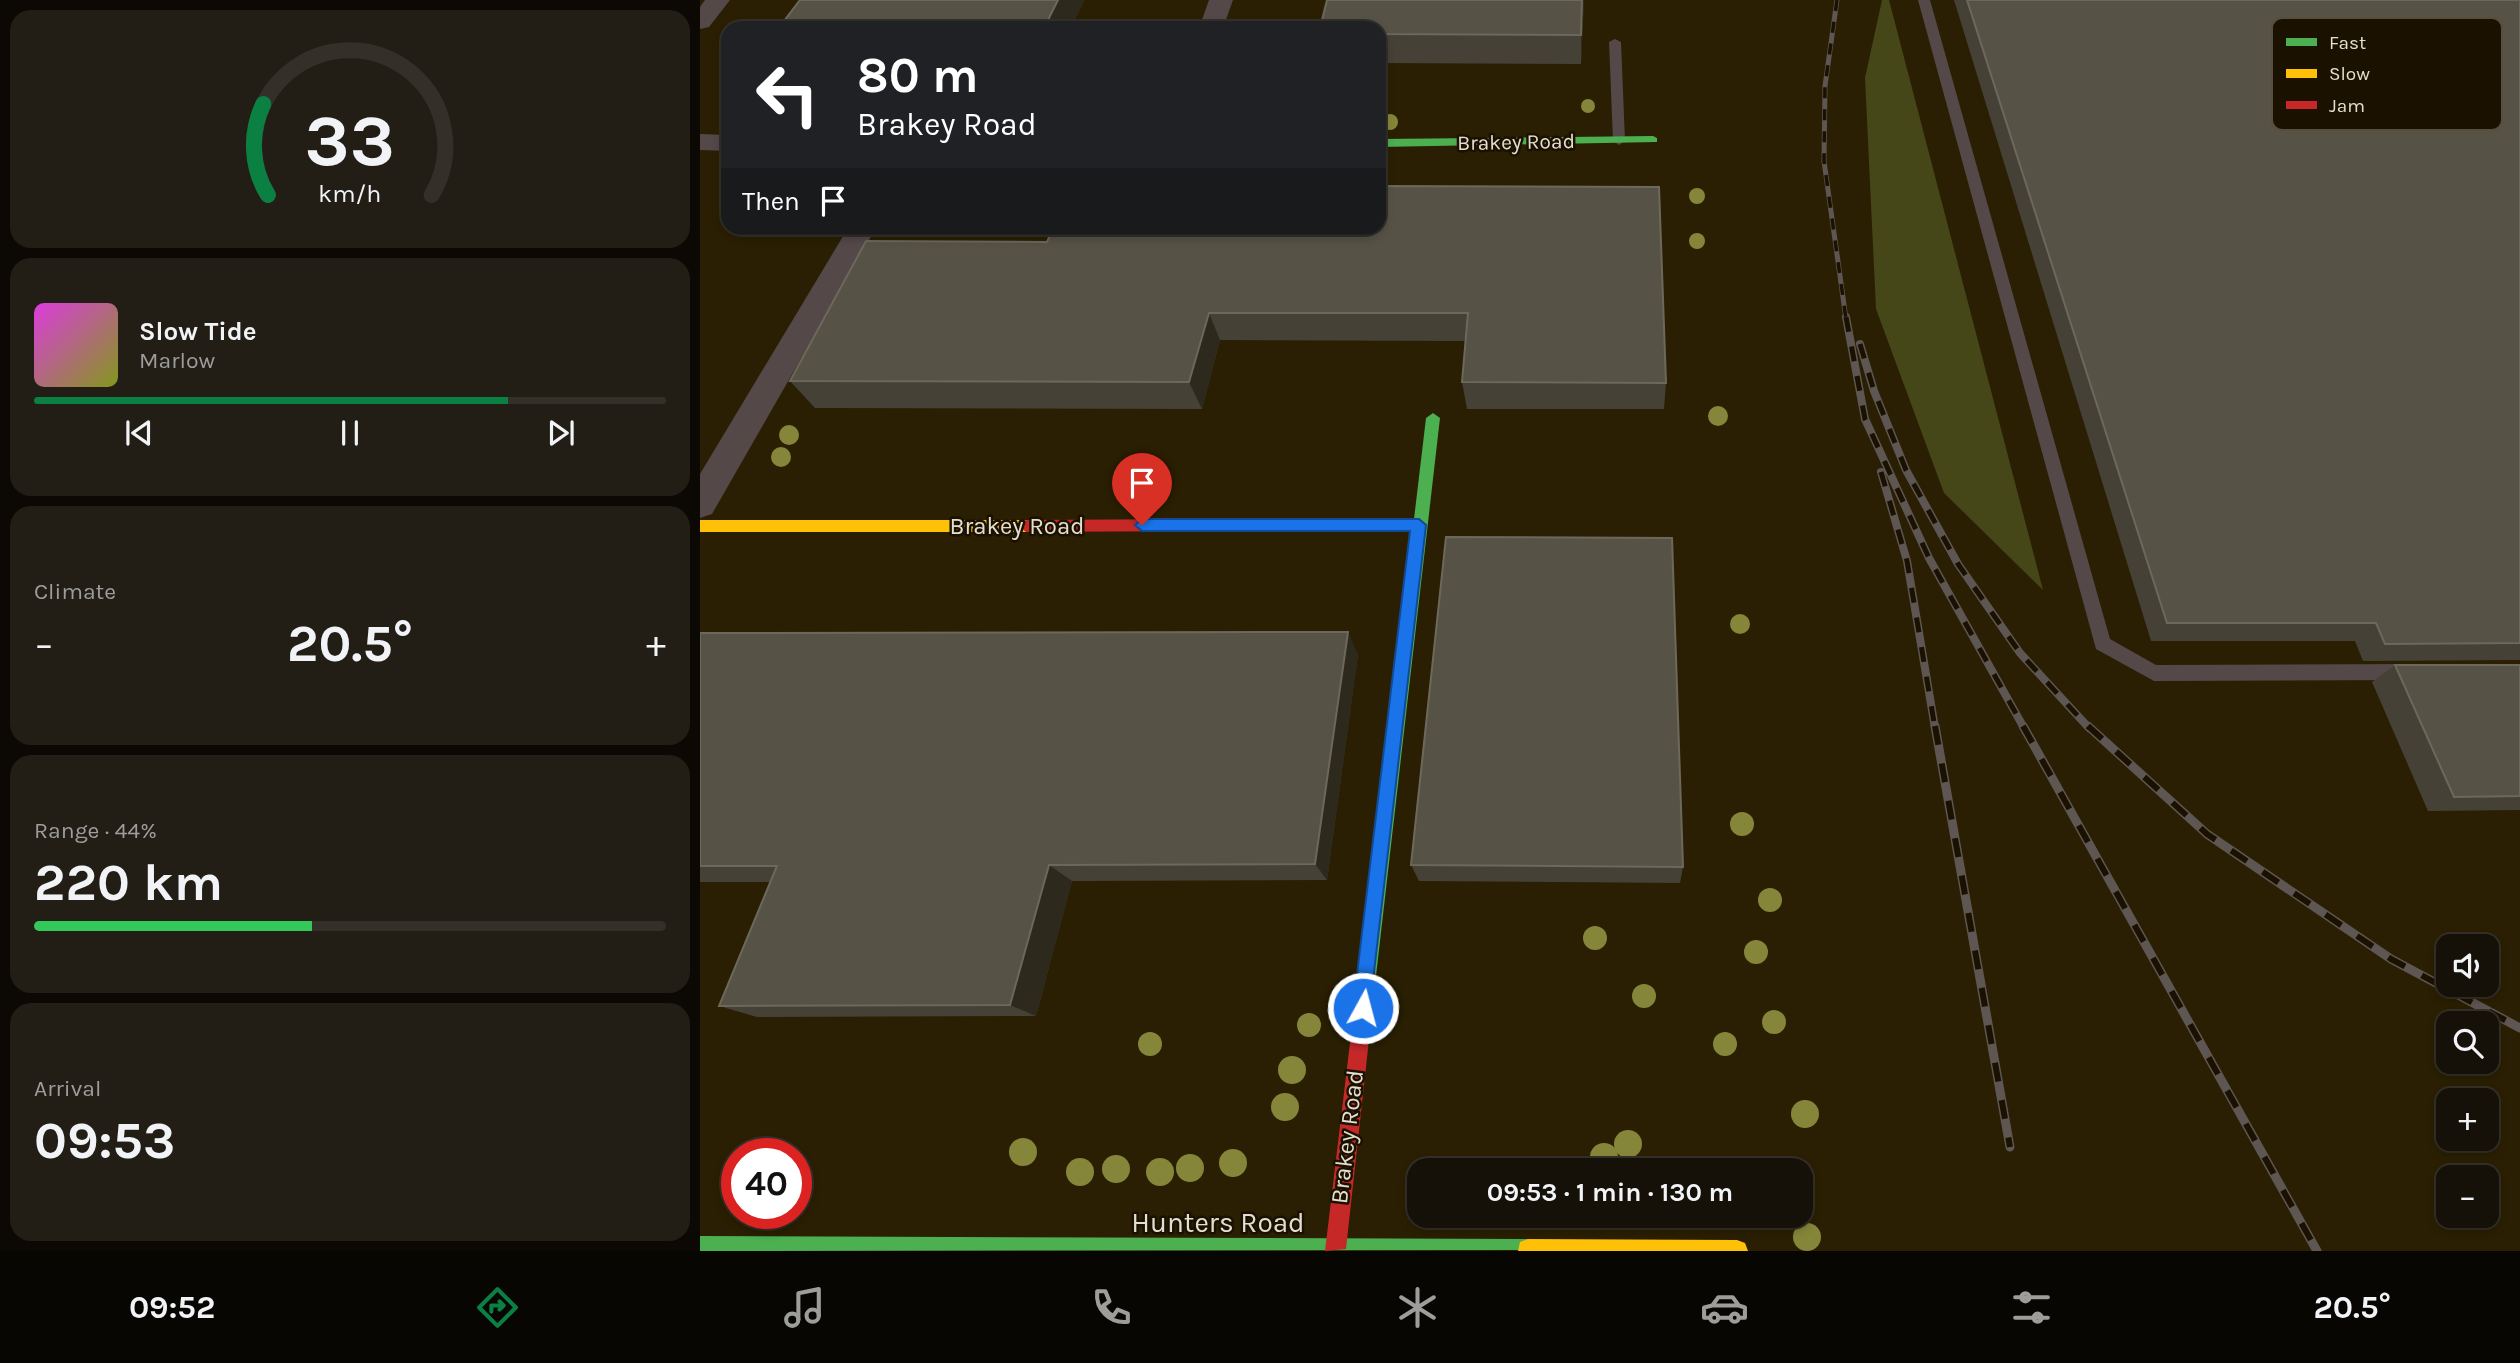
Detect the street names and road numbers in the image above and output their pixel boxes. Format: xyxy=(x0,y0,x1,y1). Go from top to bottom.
street label: Brakey Road xyxy=(1457,129,1575,155)
street label: Brakey Road xyxy=(950,512,1084,540)
street label: Brakey Road xyxy=(1325,1068,1369,1206)
street label: Hunters Road xyxy=(1131,1206,1305,1239)

